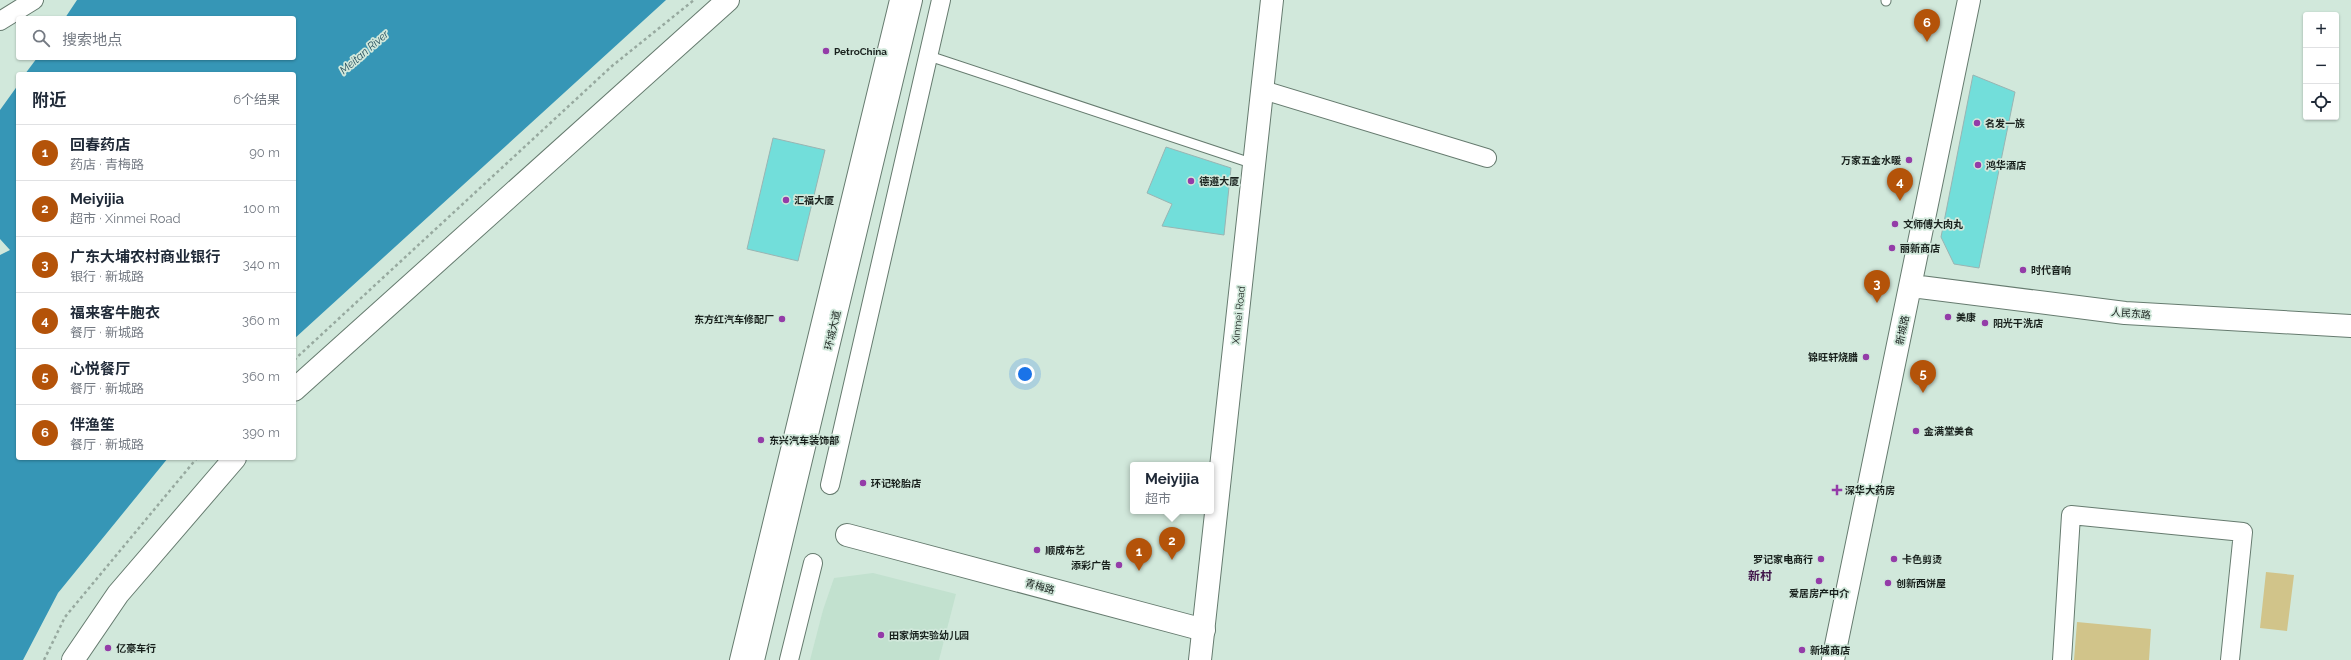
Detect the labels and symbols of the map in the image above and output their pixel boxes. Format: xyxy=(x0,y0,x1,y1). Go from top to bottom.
pin: 6 xyxy=(1914,9,1940,42)
water label: Meitan River xyxy=(337,27,392,77)
marker: PetroChina xyxy=(821,46,831,56)
place label: PetroChina xyxy=(834,46,887,57)
marker: 名发一族 xyxy=(1972,118,1982,128)
place label: 名发一族 xyxy=(1985,118,2025,129)
place label: 万家五金水暖 xyxy=(1841,155,1902,166)
marker: 万家五金水暖 xyxy=(1904,155,1914,165)
place label: 鸿华酒店 xyxy=(1986,159,2026,171)
marker: 鸿华酒店 xyxy=(1973,160,1983,170)
pin: 4 xyxy=(1887,168,1913,201)
place label: 德遵大厦 xyxy=(1199,175,1239,187)
marker: 德遵大厦 xyxy=(1186,176,1196,186)
marker: 汇福大厦 xyxy=(781,195,791,205)
place label: 汇福大厦 xyxy=(794,195,834,206)
place label: 文师傅大肉丸 xyxy=(1903,218,1963,230)
marker: 文师傅大肉丸 xyxy=(1890,219,1900,229)
marker: 丽新商店 xyxy=(1887,243,1897,253)
place label: 丽新商店 xyxy=(1900,243,1940,254)
place label: 时代音响 xyxy=(2031,264,2071,276)
marker: 时代音响 xyxy=(2018,265,2028,275)
pin: 3 xyxy=(1864,270,1890,303)
street label: Xinmei Road xyxy=(1230,286,1247,345)
street label: 人民东路 xyxy=(2111,306,2151,321)
street label: 环城大道 xyxy=(823,309,842,351)
marker: 美康 xyxy=(1943,312,1953,322)
place label: 美康 xyxy=(1956,312,1976,323)
place label: 东方红汽车修配厂 xyxy=(694,314,774,325)
marker: 东方红汽车修配厂 xyxy=(777,314,787,324)
street label: 新城路 xyxy=(1894,314,1911,346)
marker: 阳光干洗店 xyxy=(1980,318,1990,328)
place label: 阳光干洗店 xyxy=(1993,318,2043,329)
place label: 锦旺轩烧腊 xyxy=(1808,351,1858,363)
marker: 锦旺轩烧腊 xyxy=(1861,352,1871,362)
pin: 5 xyxy=(1910,360,1936,393)
your location xyxy=(1015,364,1035,384)
marker: 金满堂美食 xyxy=(1911,426,1921,436)
place label: 金满堂美食 xyxy=(1923,426,1974,437)
marker: 东兴汽车装饰部 xyxy=(756,435,766,445)
place label: 东兴汽车装饰部 xyxy=(769,435,839,446)
marker: 环记轮胎店 xyxy=(858,478,868,488)
place label: 环记轮胎店 xyxy=(871,478,921,489)
place label: 深华大药房 xyxy=(1845,484,1895,496)
marker: 深华大药房 xyxy=(1832,485,1842,495)
pin: 2 xyxy=(1159,527,1185,560)
pin: 1 xyxy=(1126,538,1152,571)
place label: 顺成布艺 xyxy=(1045,544,1085,556)
marker: 顺成布艺 xyxy=(1032,545,1042,555)
place label: 罗记家电商行 xyxy=(1753,554,1813,565)
marker: 罗记家电商行 xyxy=(1816,554,1826,564)
marker: 卡色剪烫 xyxy=(1889,554,1899,564)
place label: 卡色剪烫 xyxy=(1902,554,1942,565)
place label: 添彩广告 xyxy=(1071,560,1111,571)
marker: 添彩广告 xyxy=(1114,560,1124,570)
district label: 新村 xyxy=(1748,569,1772,583)
marker: 爱居房产中介 xyxy=(1814,576,1824,586)
street label: 青梅路 xyxy=(1024,577,1056,596)
marker: 创新西饼屋 xyxy=(1883,578,1893,588)
place label: 创新西饼屋 xyxy=(1896,578,1946,589)
place label: 爱居房产中介 xyxy=(1789,588,1850,599)
place label: 田家炳实验幼儿园 xyxy=(889,629,969,641)
marker: 田家炳实验幼儿园 xyxy=(876,630,886,640)
marker: 亿豪车行 xyxy=(103,643,113,653)
place label: 亿豪车行 xyxy=(116,643,156,654)
place label: 新城商店 xyxy=(1810,644,1850,656)
marker: 新城商店 xyxy=(1797,645,1807,655)

